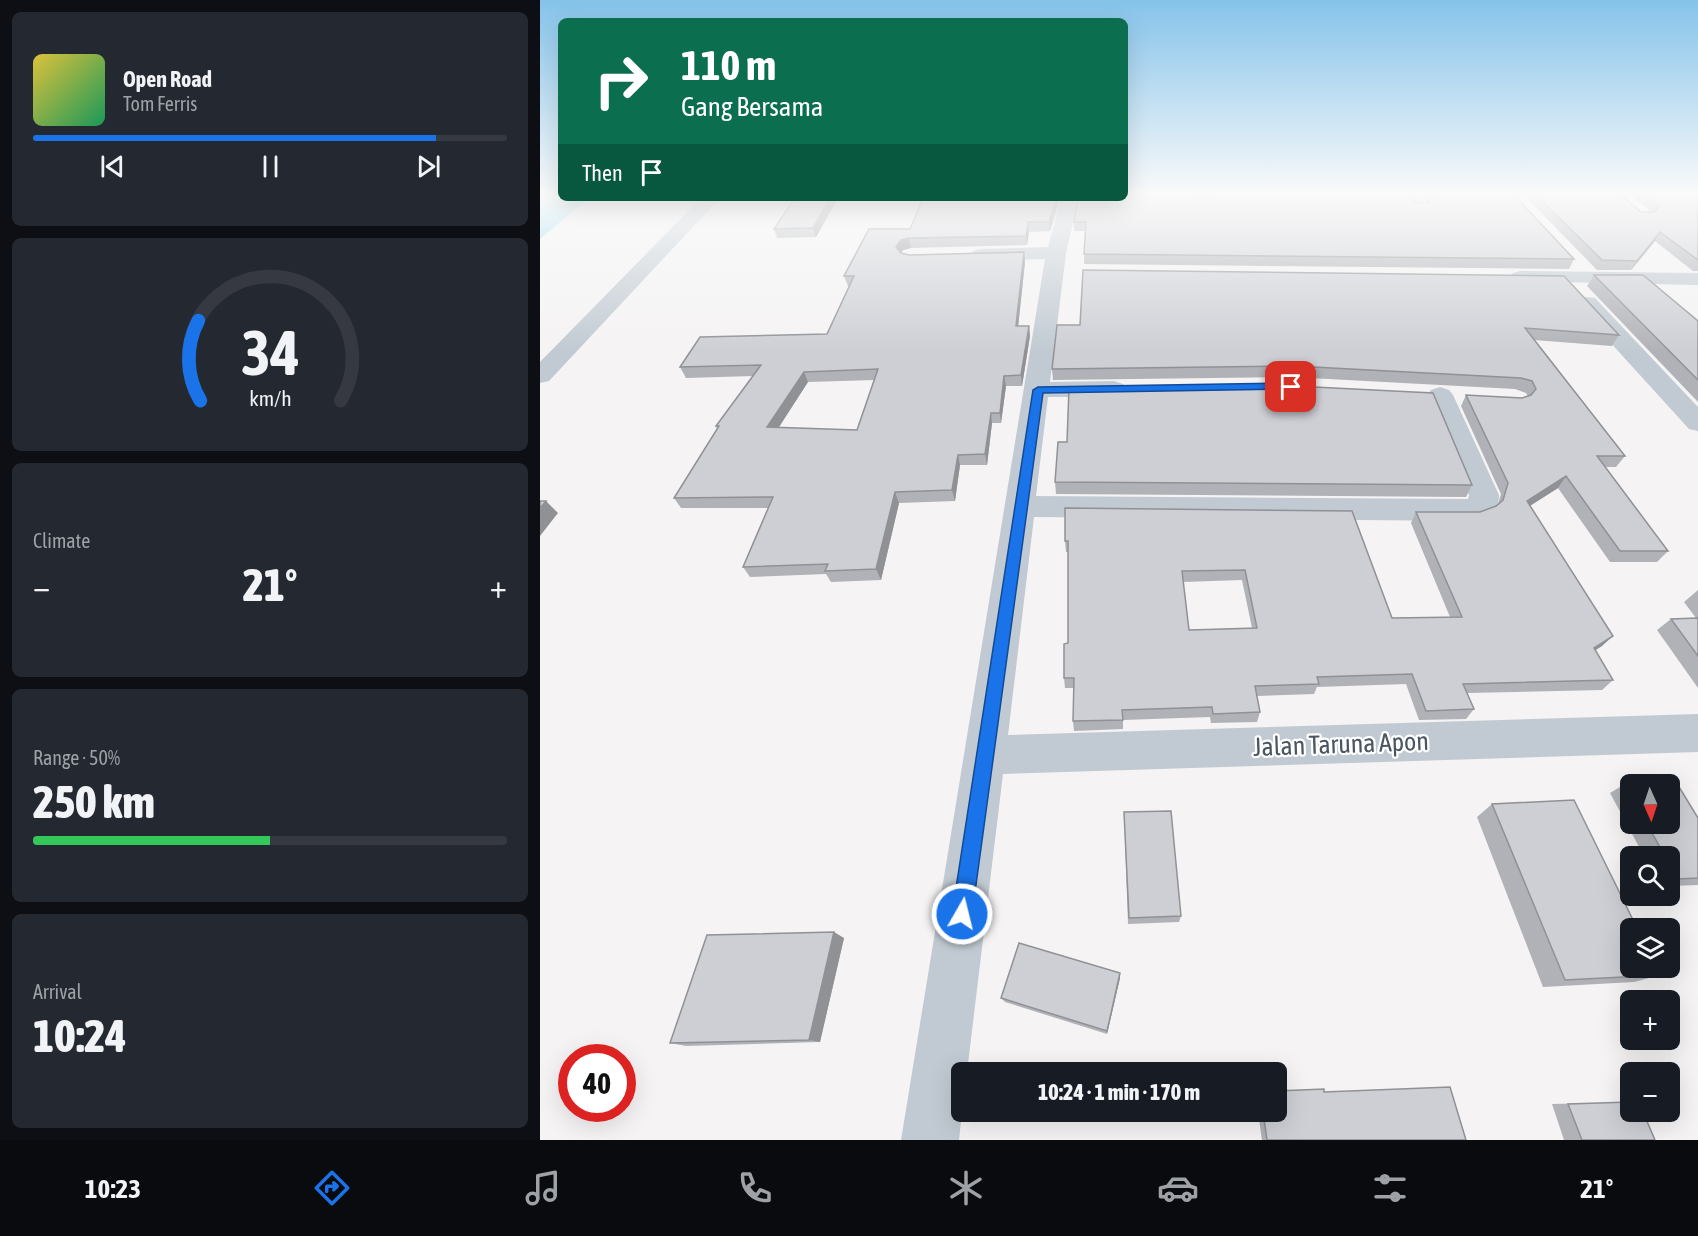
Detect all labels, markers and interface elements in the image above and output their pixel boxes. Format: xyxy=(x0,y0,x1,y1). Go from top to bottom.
text: 110 m xyxy=(681,41,776,89)
icon: right xyxy=(582,42,660,120)
text: Open Road xyxy=(123,66,212,92)
text: Gang Bersama xyxy=(681,91,823,122)
text: Tom Ferris xyxy=(123,92,197,115)
icon: previous xyxy=(96,150,129,183)
icon: pause xyxy=(254,150,287,183)
icon: next xyxy=(412,150,445,183)
icon: arrive xyxy=(635,156,668,189)
text: Then xyxy=(582,160,623,186)
text: 34 xyxy=(241,318,299,389)
pin xyxy=(1265,361,1316,412)
icon: arrive xyxy=(1274,370,1307,403)
text: km/h xyxy=(249,387,291,412)
text: Climate xyxy=(33,529,90,552)
text: 21° xyxy=(243,559,297,611)
text: − xyxy=(33,567,50,605)
text: + xyxy=(490,567,507,605)
street label: Jalan Taruna Apon xyxy=(1253,726,1429,762)
text: Range · 50% xyxy=(33,746,120,769)
north arrow xyxy=(1620,774,1680,834)
map controls xyxy=(1620,774,1680,1122)
text: 250 km xyxy=(33,776,155,828)
button: search xyxy=(1620,846,1680,906)
position arrow xyxy=(930,882,994,946)
button: layers xyxy=(1620,918,1680,978)
text: Arrival xyxy=(33,980,82,1003)
button: + xyxy=(1620,990,1680,1050)
text: 10:24 xyxy=(33,1010,127,1062)
speed limit sign: 40 xyxy=(558,1044,636,1122)
button: − xyxy=(1620,1062,1680,1122)
text: 10:24 · 1 min · 170 m xyxy=(1038,1079,1200,1105)
icon: directions xyxy=(311,1167,353,1209)
icon: music xyxy=(522,1167,564,1209)
icon: phone xyxy=(734,1167,776,1209)
icon: climate xyxy=(945,1167,987,1209)
icon: car xyxy=(1157,1167,1199,1209)
icon: filters xyxy=(1369,1167,1411,1209)
text: 10:23 xyxy=(85,1173,141,1204)
text: 21° xyxy=(1580,1173,1613,1204)

